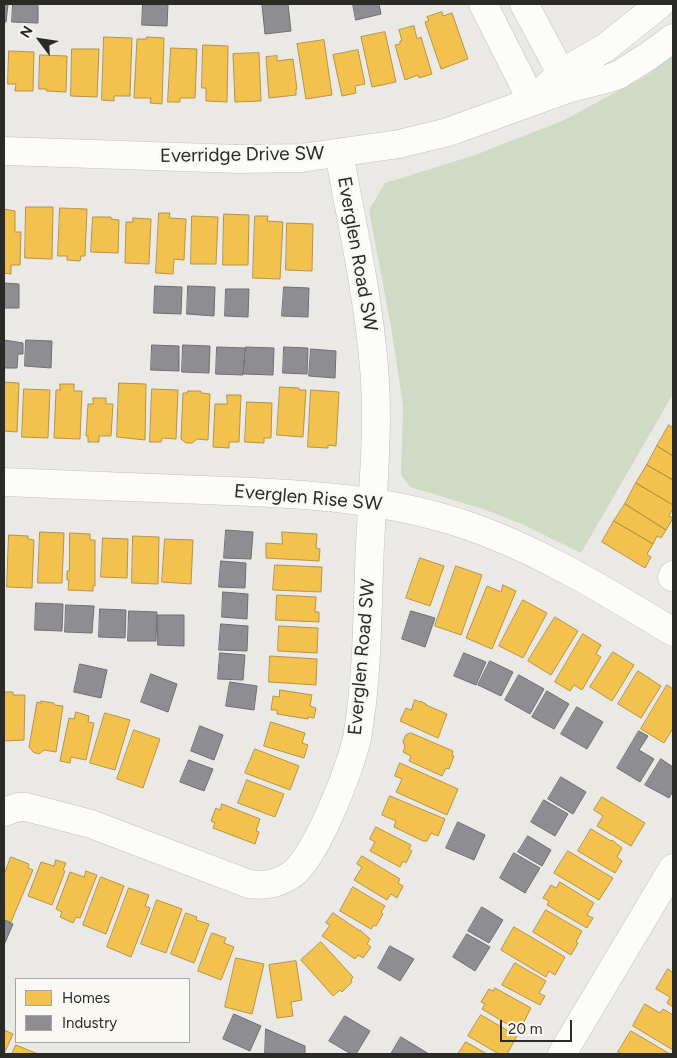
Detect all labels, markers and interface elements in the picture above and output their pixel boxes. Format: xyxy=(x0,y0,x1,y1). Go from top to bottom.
north arrow xyxy=(15,15,65,65)
text: N xyxy=(17,23,37,41)
street label: Everridge Drive SW xyxy=(160,142,324,168)
street label: Everglen Road SW xyxy=(332,175,382,333)
street label: Everglen Rise SW xyxy=(233,480,383,516)
street label: Everglen Road SW xyxy=(344,578,380,736)
legend xyxy=(15,978,190,1043)
text: Homes xyxy=(62,989,110,1007)
scale bar xyxy=(502,1010,574,1042)
text: Industry xyxy=(62,1014,117,1032)
text: 20 m xyxy=(508,1020,542,1038)

